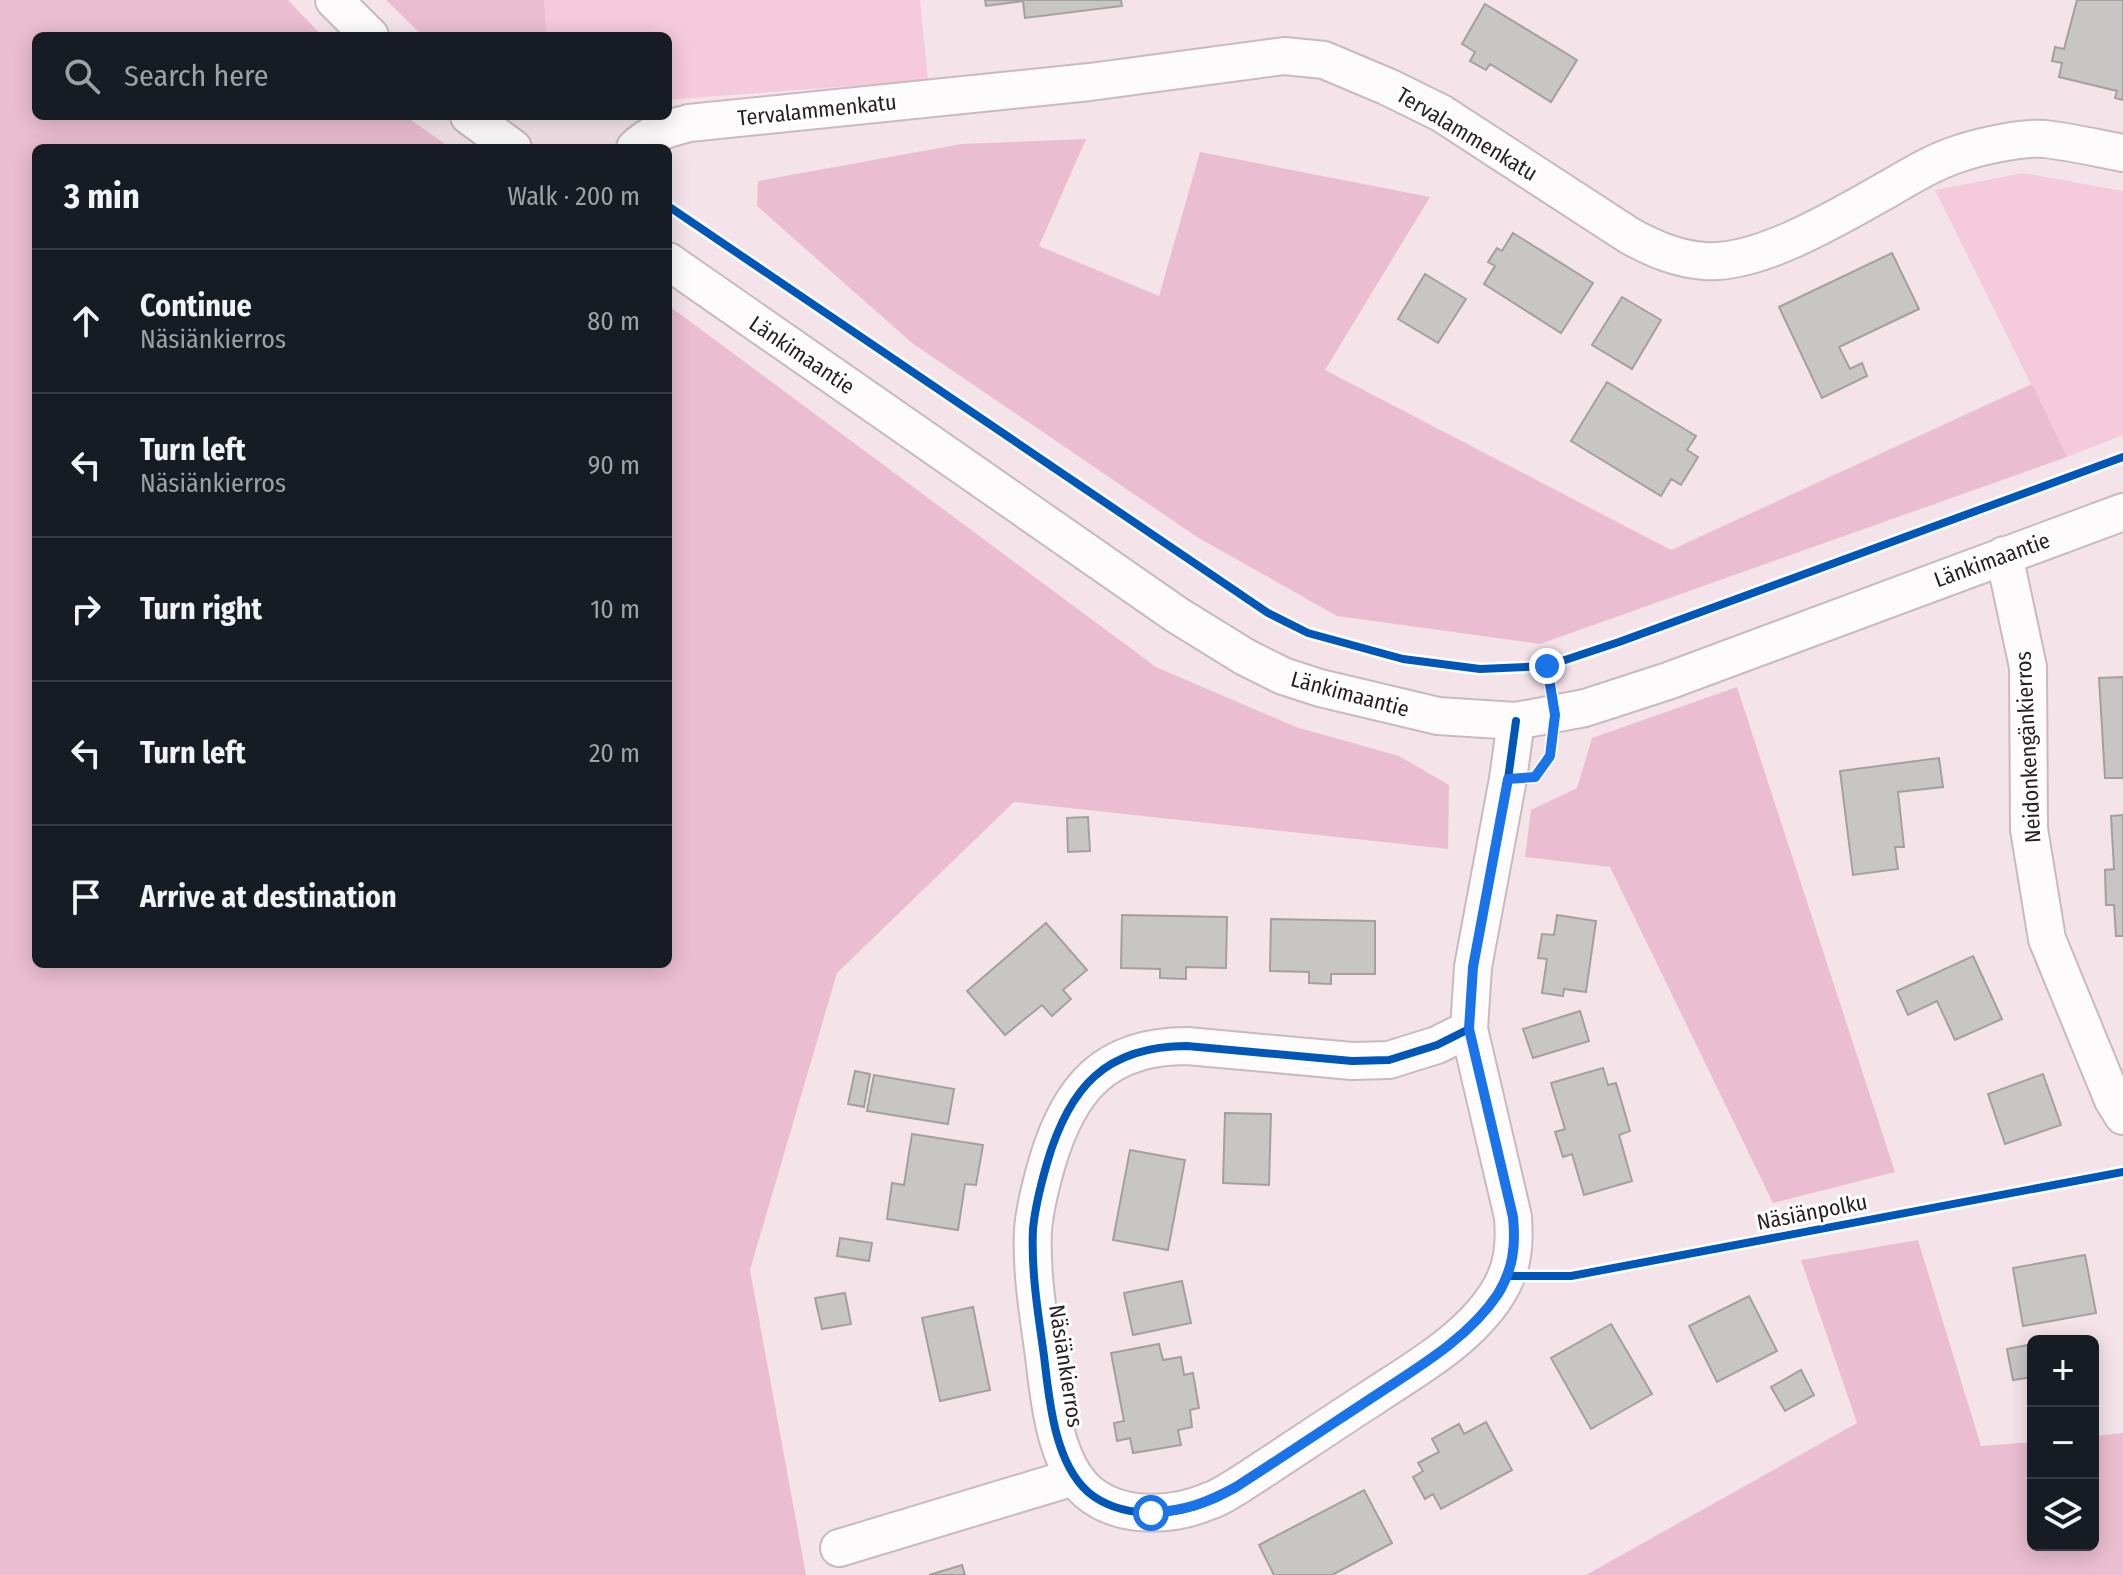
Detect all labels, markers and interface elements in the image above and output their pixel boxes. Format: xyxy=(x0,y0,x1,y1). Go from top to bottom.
search box xyxy=(32,32,672,120)
icon: search xyxy=(60,54,104,98)
text: Search here xyxy=(124,58,269,94)
street label: Tervalammenkatu xyxy=(1392,81,1542,187)
street label: Tervalammenkatu xyxy=(736,88,898,132)
text: 3 min xyxy=(64,176,140,217)
text: Walk · 200 m xyxy=(507,181,640,212)
text: Continue xyxy=(140,288,252,324)
icon: ahead xyxy=(64,299,108,343)
text: 80 m xyxy=(587,306,640,337)
street label: Länkimaantie xyxy=(744,310,860,400)
text: Näsiänkierros xyxy=(140,324,286,355)
text: Turn left xyxy=(140,432,246,468)
icon: left xyxy=(64,443,108,487)
text: 90 m xyxy=(588,450,640,481)
text: Näsiänkierros xyxy=(140,468,286,499)
street label: Länkimaantie xyxy=(1930,527,2054,593)
icon: right xyxy=(64,587,108,631)
text: Turn right xyxy=(140,591,262,627)
text: 10 m xyxy=(590,594,640,625)
route end xyxy=(1529,648,1565,684)
street label: Neidonkengänkierros xyxy=(2009,650,2047,844)
street label: Länkimaantie xyxy=(1288,665,1412,723)
icon: left xyxy=(64,731,108,775)
text: Turn left xyxy=(140,735,246,771)
text: 20 m xyxy=(589,738,640,769)
icon: arrive xyxy=(64,875,108,919)
text: Arrive at destination xyxy=(140,879,397,915)
street label: Näsiänpolku xyxy=(1754,1188,1870,1236)
street label: Näsiänkierros xyxy=(1043,1303,1089,1429)
map controls xyxy=(2027,1335,2099,1551)
button: + xyxy=(2027,1335,2099,1407)
button: − xyxy=(2027,1407,2099,1479)
button: layers xyxy=(2027,1479,2099,1551)
route start xyxy=(1133,1495,1169,1531)

